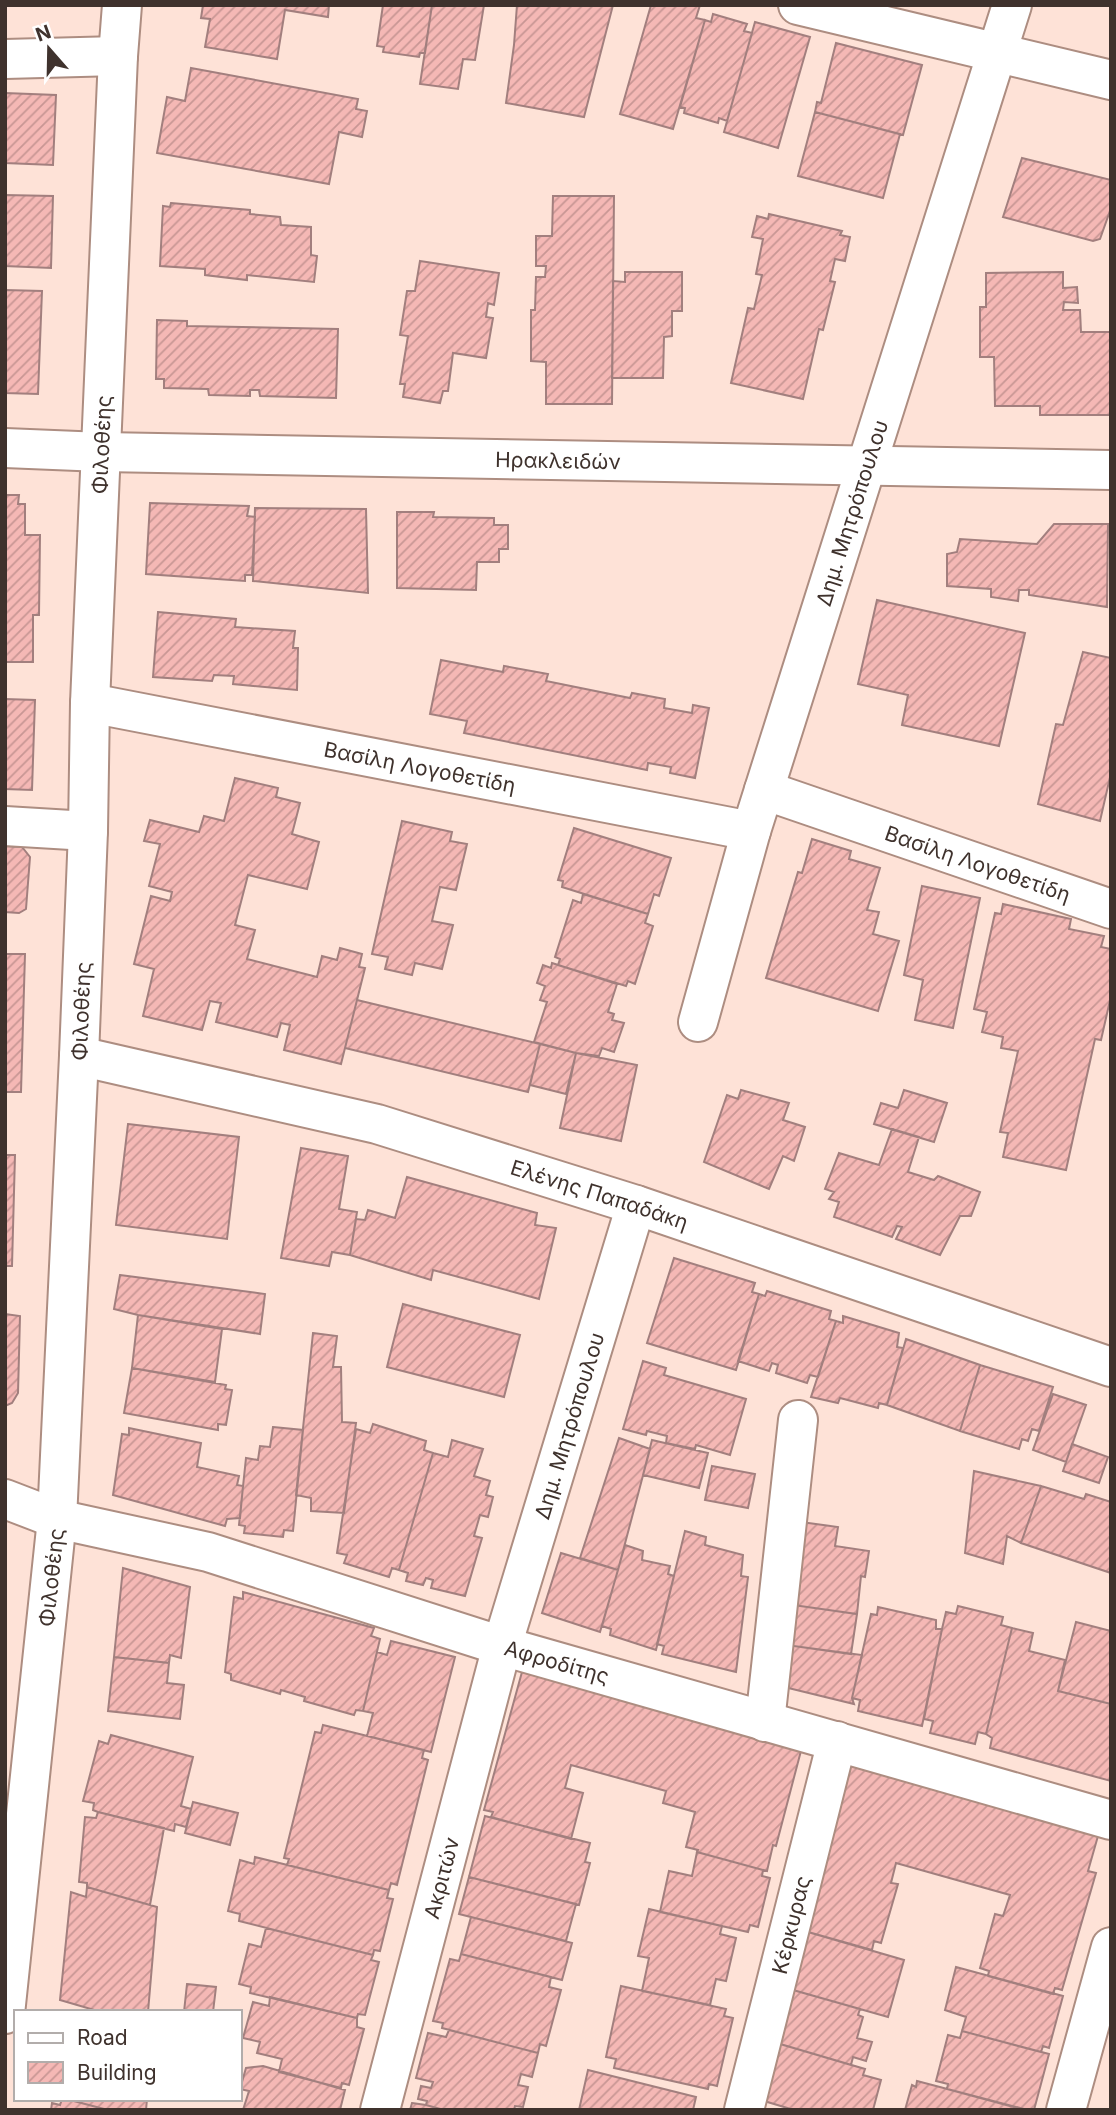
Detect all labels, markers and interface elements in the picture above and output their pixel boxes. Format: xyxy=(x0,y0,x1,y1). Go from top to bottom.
north arrow xyxy=(14,14,84,84)
text: N xyxy=(33,20,54,47)
street label: Φιλοθέης xyxy=(87,395,116,495)
street label: Δημ. Μητρόπουλου xyxy=(810,417,893,609)
street label: Ηρακλειδών xyxy=(495,447,621,474)
street label: Βασίλη Λογοθετίδη xyxy=(322,736,518,798)
street label: Βασίλη Λογοθετίδη xyxy=(882,820,1074,907)
street label: Φιλοθέης xyxy=(66,961,95,1061)
street label: Ελένης Παπαδάκη xyxy=(508,1154,692,1234)
street label: Δημ. Μητρόπουλου xyxy=(529,1329,609,1522)
street label: Φιλοθέης xyxy=(33,1527,68,1628)
street label: Αφροδίτης xyxy=(502,1635,612,1688)
street label: Ακριτών xyxy=(418,1834,464,1921)
street label: Κέρκυρας xyxy=(766,1873,815,1977)
legend xyxy=(14,2010,242,2101)
text: Road xyxy=(77,2025,128,2050)
text: Building xyxy=(77,2060,157,2085)

